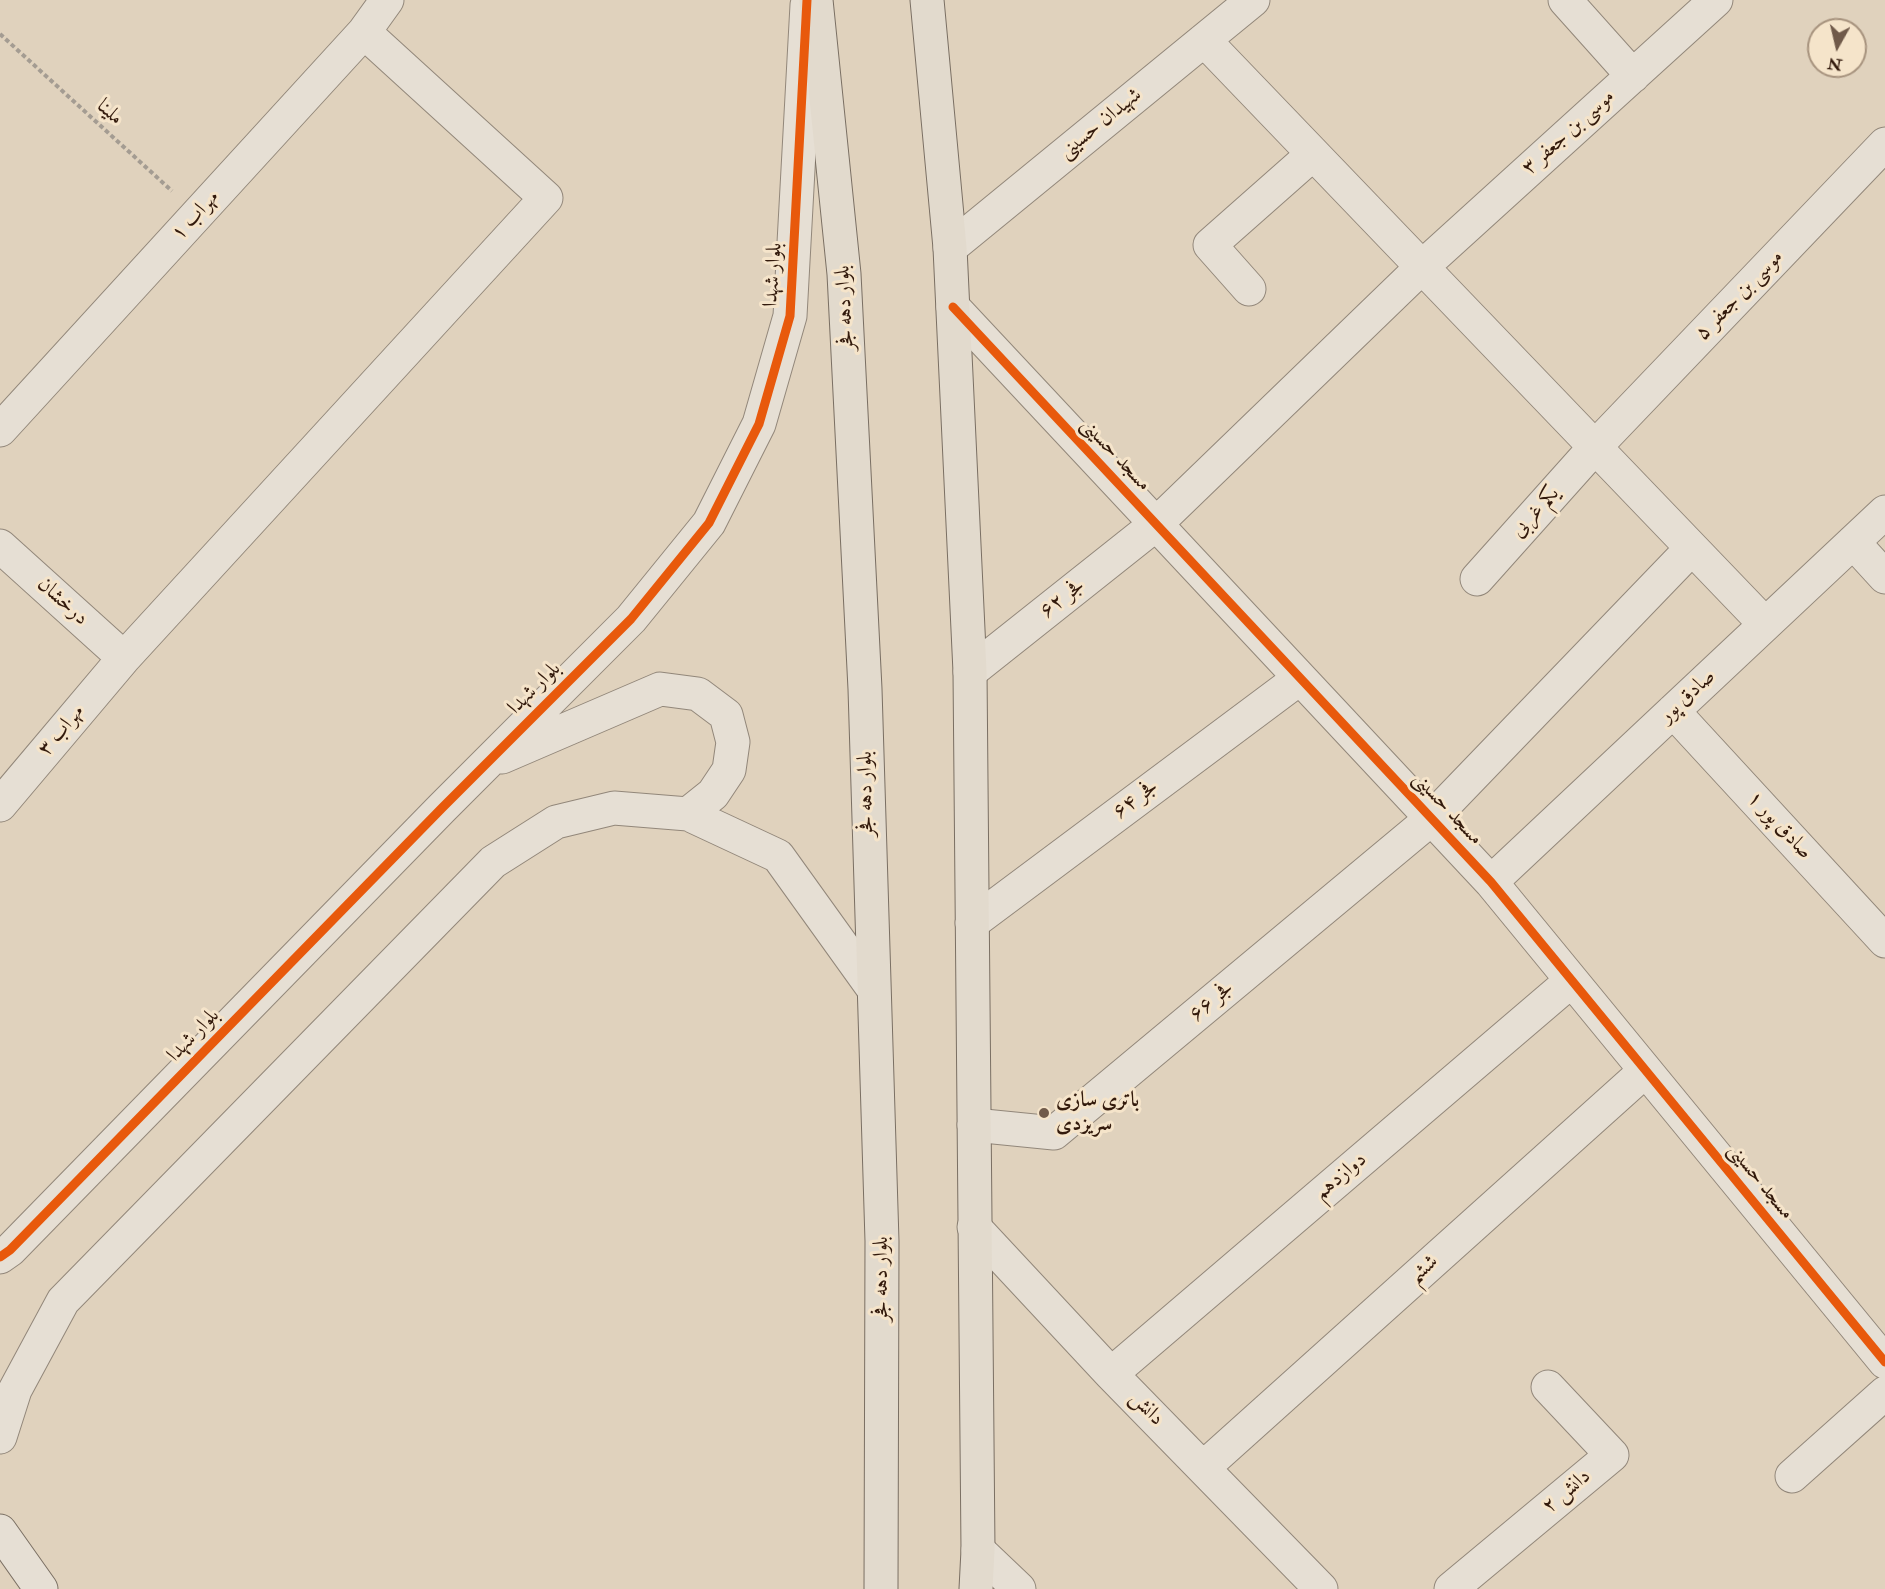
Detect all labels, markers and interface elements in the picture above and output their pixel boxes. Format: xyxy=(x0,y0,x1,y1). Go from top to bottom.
north arrow xyxy=(1807,18,1867,78)
text: N xyxy=(1826,53,1843,75)
street label: شهیدان حسینی xyxy=(1055,83,1147,165)
street label: موسی بن جعفر ۳ xyxy=(1518,85,1620,181)
street label: ملینا xyxy=(90,94,128,132)
street label: مهراب ۱ xyxy=(167,186,225,246)
street label: بلوار شهدا xyxy=(759,242,789,308)
street label: موسی بن جعفر ۵ xyxy=(1691,246,1789,346)
street label: بلوار دهه فجر xyxy=(831,265,861,351)
street label: مسجد حسینی xyxy=(1075,413,1155,497)
street label: یکم غربی xyxy=(1507,482,1565,544)
street label: درخشان xyxy=(31,572,93,632)
street label: فجر ۶۲ xyxy=(1036,574,1090,624)
street label: بلوار شهدا xyxy=(503,657,567,721)
street label: صادق پور xyxy=(1655,665,1721,729)
street label: مهراب ۳ xyxy=(33,700,91,762)
street label: بلوار دهه فجر xyxy=(854,751,880,837)
street label: مسجد حسینی xyxy=(1407,767,1487,851)
street label: فجر ۶۴ xyxy=(1108,775,1164,825)
street label: صادق پور ۱ xyxy=(1741,787,1817,865)
street label: فجر ۶۶ xyxy=(1185,976,1239,1028)
street label: بلوار شهدا xyxy=(162,1004,226,1068)
place label: باتری سازی سریزدی xyxy=(1056,1088,1139,1138)
marker: باتری سازی سریزدی xyxy=(1037,1106,1051,1120)
street label: مسجد حسینی xyxy=(1721,1138,1799,1226)
street label: دوازدهم xyxy=(1310,1148,1372,1206)
street label: بلوار دهه فجر xyxy=(869,1236,895,1322)
street label: ششم xyxy=(1404,1250,1444,1290)
street label: دانش xyxy=(1123,1386,1169,1432)
street label: دانش ۲ xyxy=(1538,1465,1596,1519)

